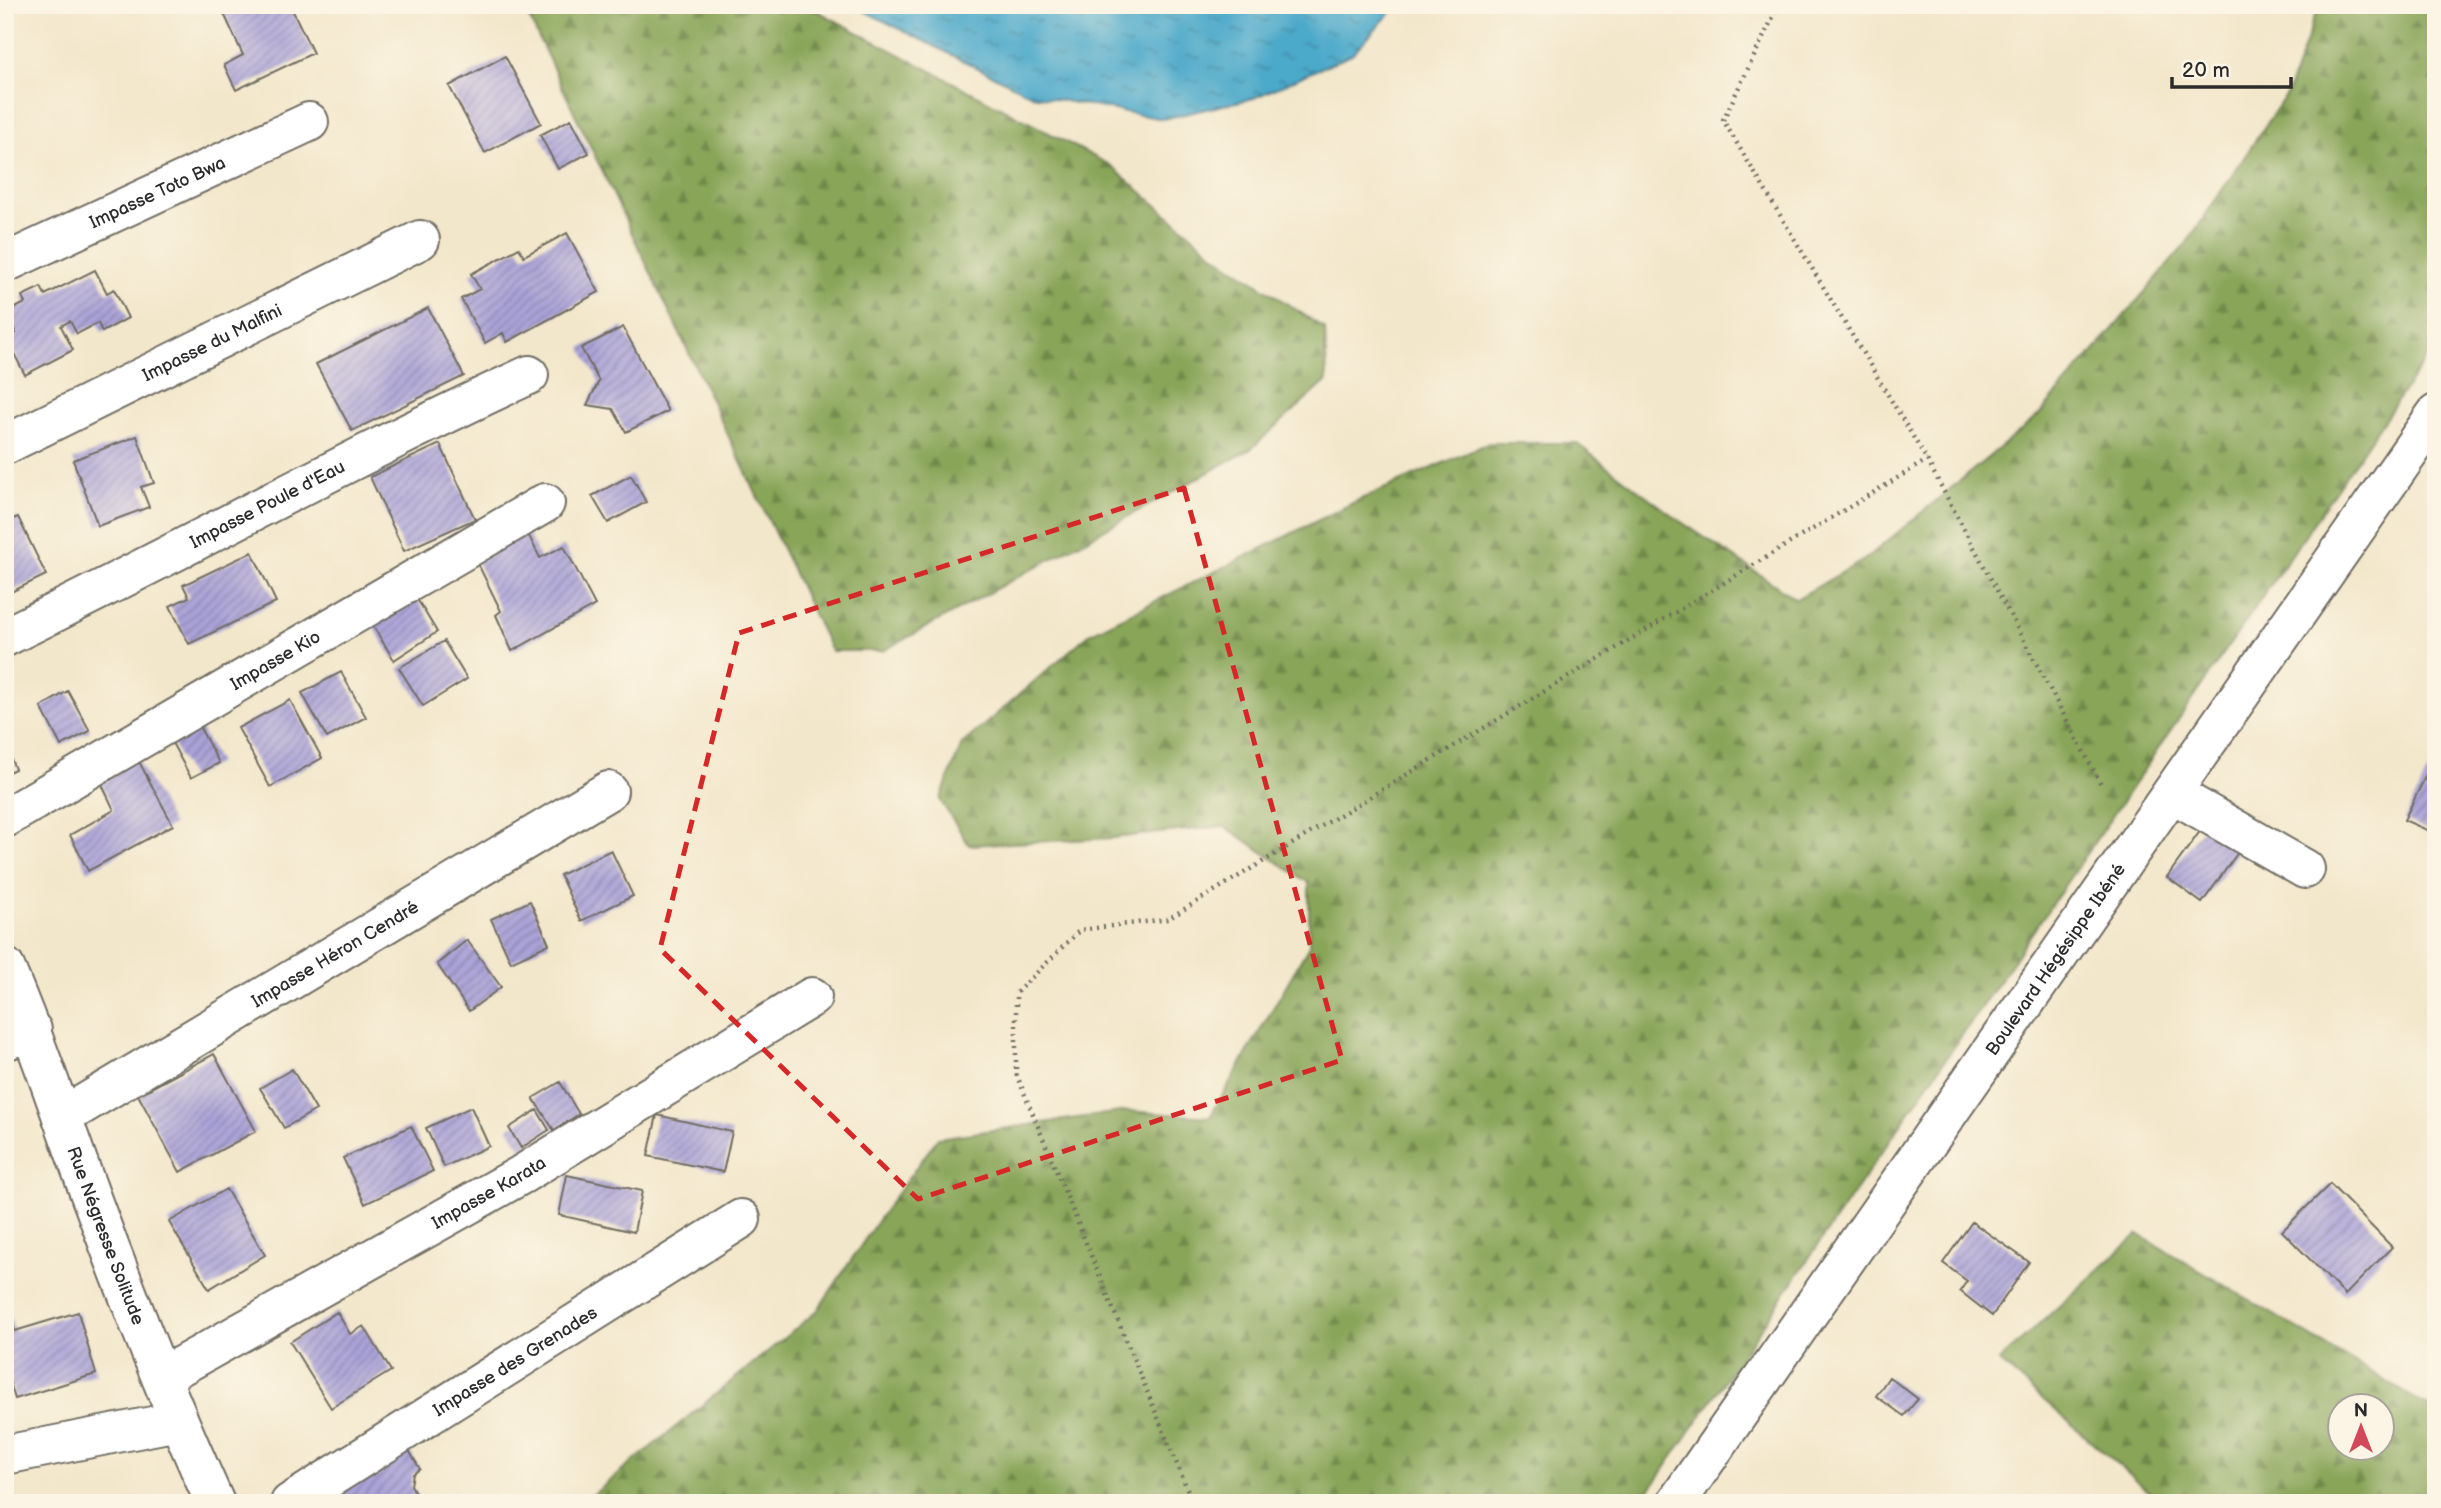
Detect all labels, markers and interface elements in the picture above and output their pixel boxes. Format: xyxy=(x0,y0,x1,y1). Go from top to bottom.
scale bar xyxy=(2172,46,2290,90)
text: 20 m xyxy=(2182,58,2230,83)
street label: Impasse Toto Bwa xyxy=(86,152,229,233)
street label: Impasse du Malfini xyxy=(139,299,285,386)
street label: Impasse Poule d'Eau xyxy=(186,456,348,553)
street label: Impasse Kio xyxy=(227,626,324,695)
street label: Boulevard Hégésippe Ibéné xyxy=(1981,859,2130,1059)
street label: Impasse Héron Cendré xyxy=(248,896,423,1012)
street label: Rue Négresse Solitude xyxy=(63,1144,149,1328)
street label: Impasse Karata xyxy=(428,1152,550,1233)
street label: Impasse des Grenades xyxy=(429,1302,601,1421)
north arrow xyxy=(2326,1392,2396,1462)
text: N xyxy=(2354,1400,2368,1423)

